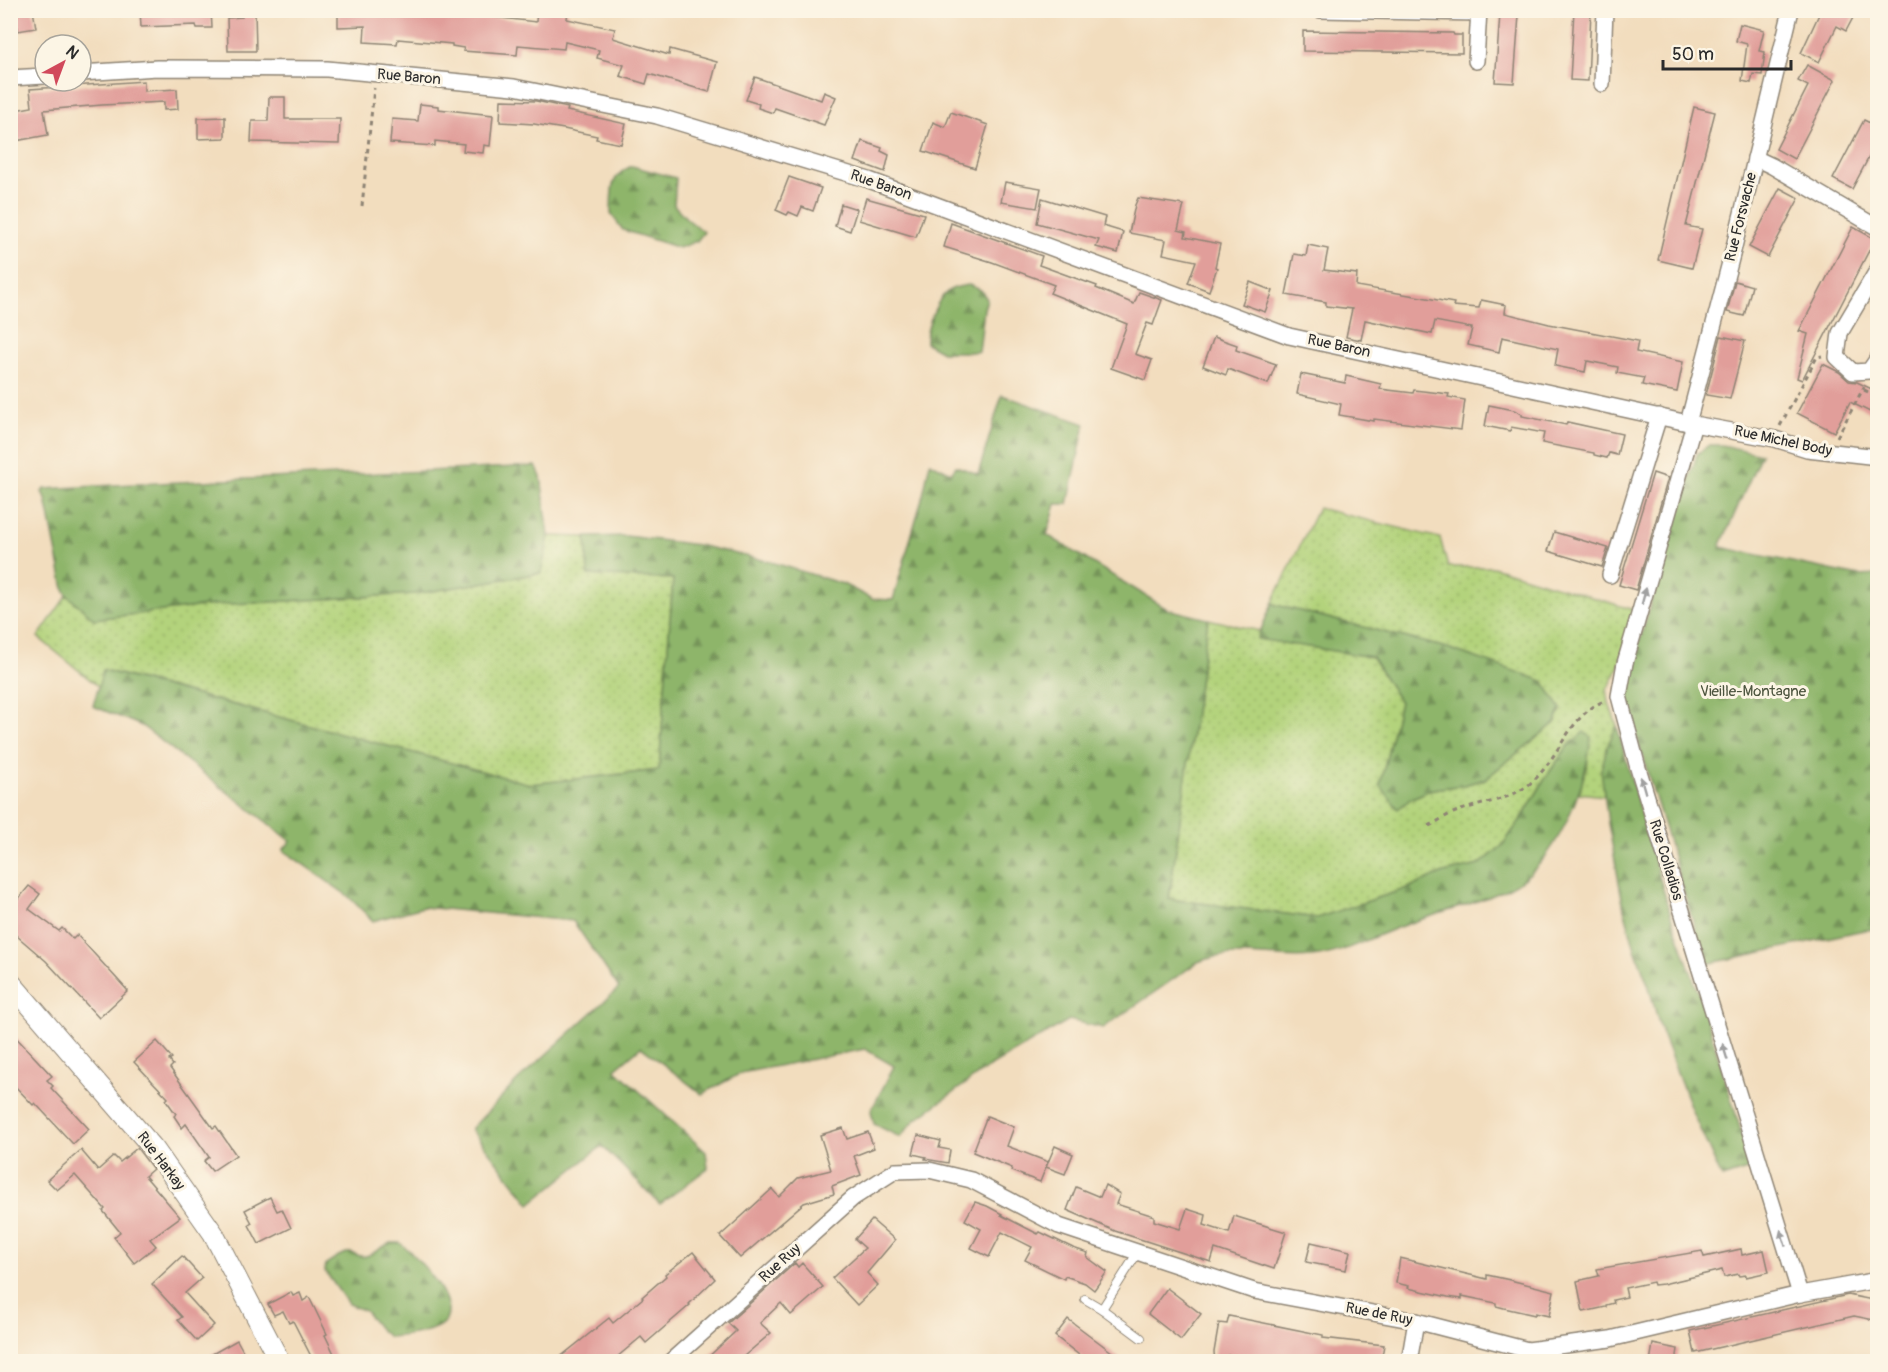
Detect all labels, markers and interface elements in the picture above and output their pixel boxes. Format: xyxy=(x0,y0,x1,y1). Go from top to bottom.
north arrow xyxy=(33,33,93,93)
scale bar xyxy=(1663,33,1790,71)
text: N xyxy=(62,41,83,64)
text: 50 m xyxy=(1672,43,1714,66)
street label: Rue Baron xyxy=(376,65,442,89)
street label: Rue Baron xyxy=(848,166,914,204)
street label: Rue Forsvache xyxy=(1721,170,1761,263)
street label: Rue Baron xyxy=(1306,330,1372,362)
street label: Rue Michel Body xyxy=(1732,421,1834,461)
one-way arrow xyxy=(1640,587,1649,605)
park label: Vieille-Montagne xyxy=(1700,682,1807,701)
one-way arrow xyxy=(1638,776,1647,794)
street label: Rue Colladios xyxy=(1645,817,1687,903)
one-way arrow xyxy=(1720,1042,1729,1060)
street label: Rue Harkay xyxy=(133,1128,190,1194)
one-way arrow xyxy=(1778,1229,1787,1247)
street label: Rue Ruy xyxy=(755,1239,805,1287)
street label: Rue de Ruy xyxy=(1344,1298,1415,1330)

